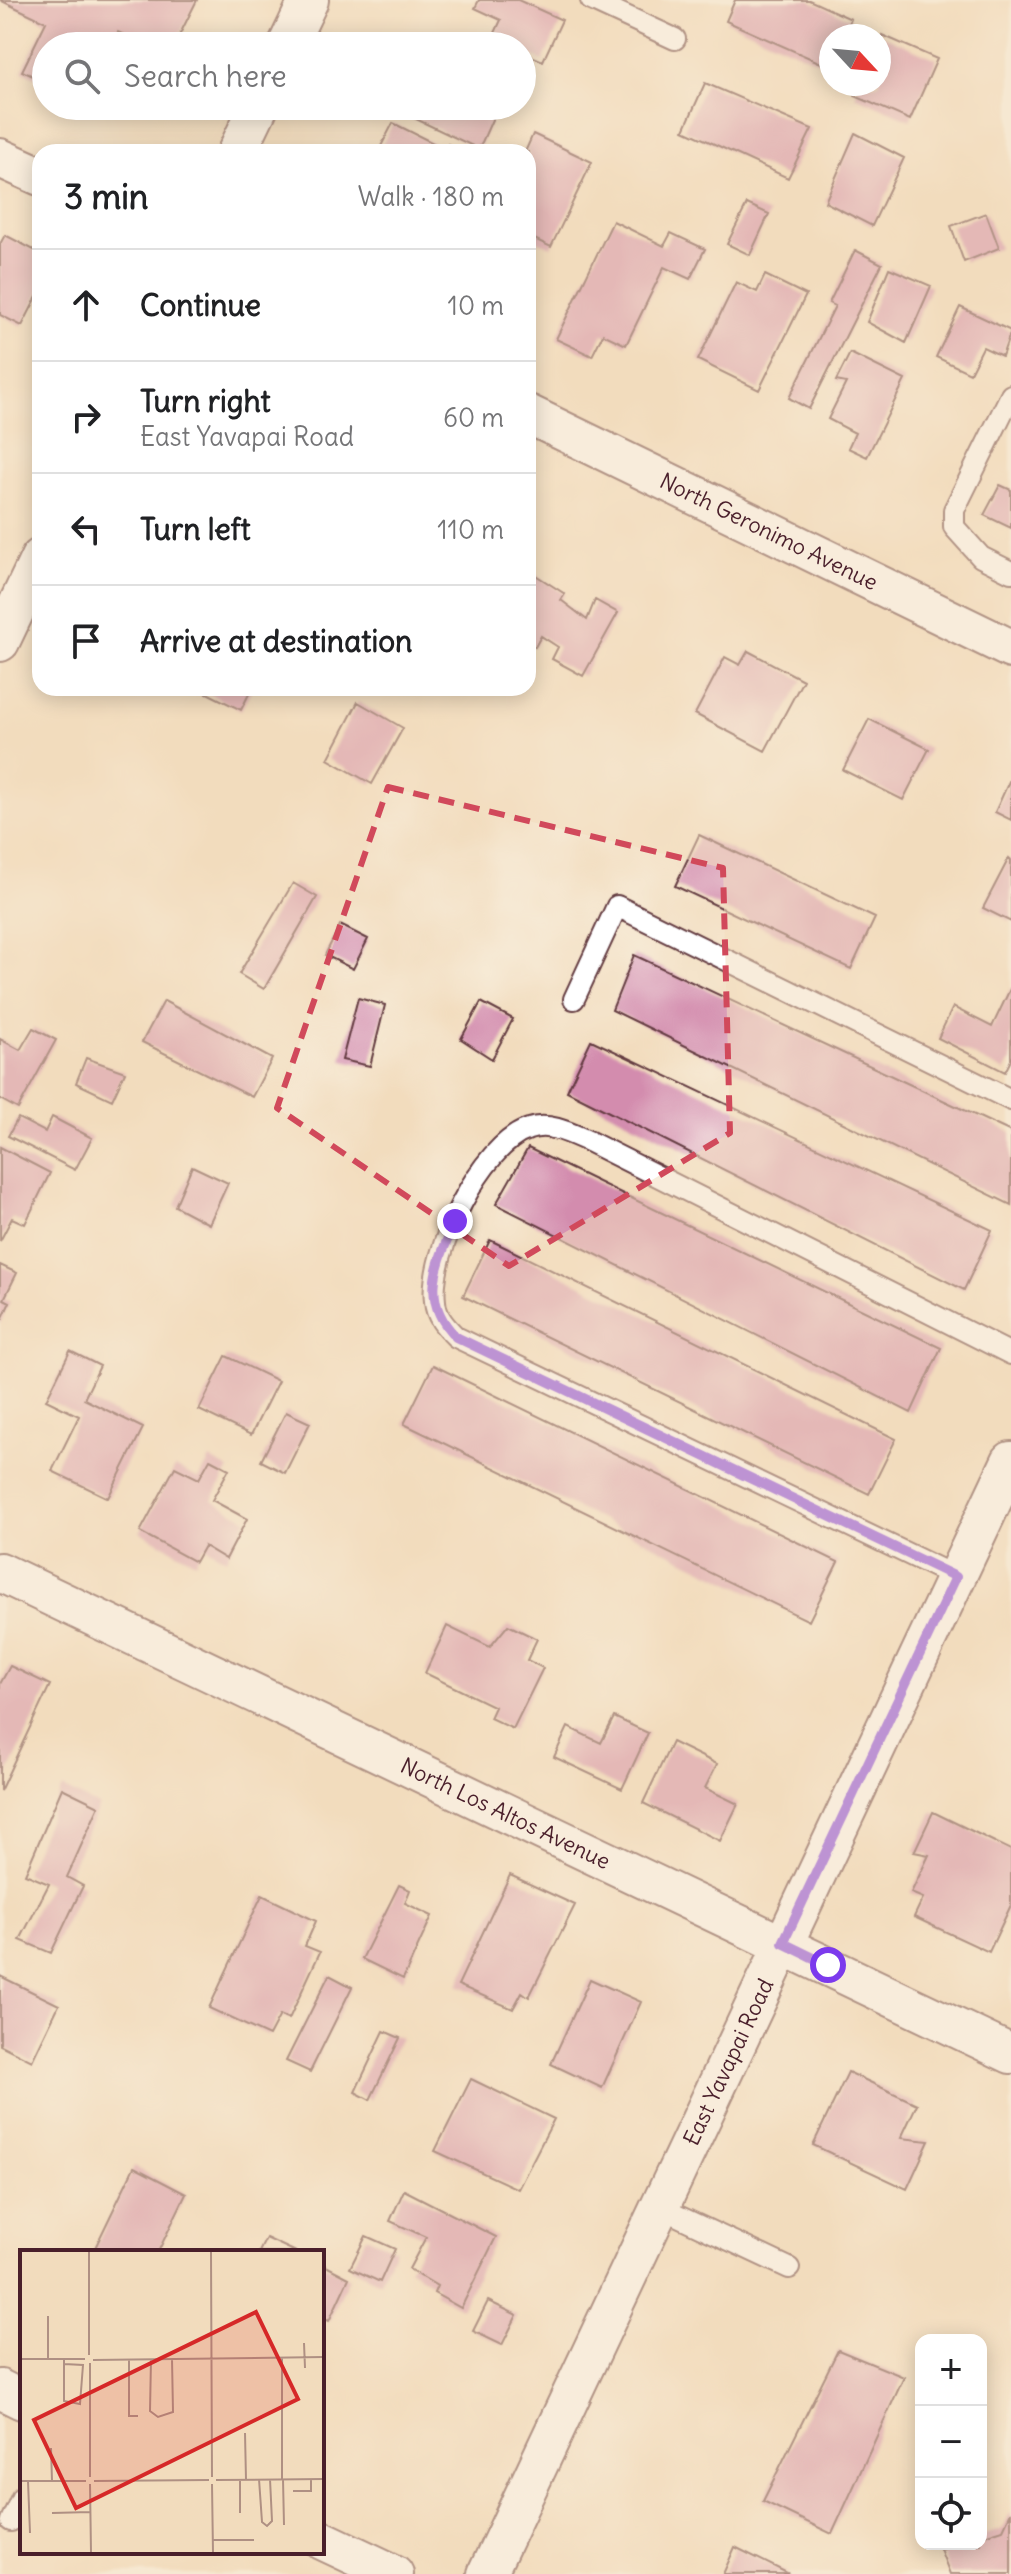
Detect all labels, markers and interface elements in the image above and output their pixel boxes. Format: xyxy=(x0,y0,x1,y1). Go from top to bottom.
north arrow xyxy=(819,24,891,96)
search box xyxy=(32,32,536,120)
icon: search xyxy=(60,54,104,98)
text: Search here xyxy=(124,57,287,95)
text: 3 min xyxy=(64,175,149,218)
text: Walk · 180 m xyxy=(358,180,504,213)
icon: ahead xyxy=(64,283,108,327)
text: Continue xyxy=(140,286,261,324)
text: 10 m xyxy=(448,289,504,322)
text: Turn right xyxy=(140,382,271,420)
icon: right xyxy=(64,395,108,439)
text: 60 m xyxy=(443,401,504,434)
text: East Yavapai Road xyxy=(140,420,354,453)
street label: North Geronimo Avenue xyxy=(655,466,883,596)
icon: left xyxy=(64,507,108,551)
text: Turn left xyxy=(140,510,251,548)
text: 110 m xyxy=(437,513,504,546)
icon: arrive xyxy=(64,619,108,663)
text: Arrive at destination xyxy=(140,622,412,660)
route end xyxy=(437,1203,473,1239)
street label: North Los Altos Avenue xyxy=(396,1751,615,1875)
route start xyxy=(810,1947,846,1983)
street label: East Yavapai Road xyxy=(677,1974,779,2150)
inset map xyxy=(20,2250,324,2554)
map controls xyxy=(915,2334,987,2550)
button: + xyxy=(915,2334,987,2406)
button: − xyxy=(915,2406,987,2478)
button: locate xyxy=(915,2478,987,2550)

